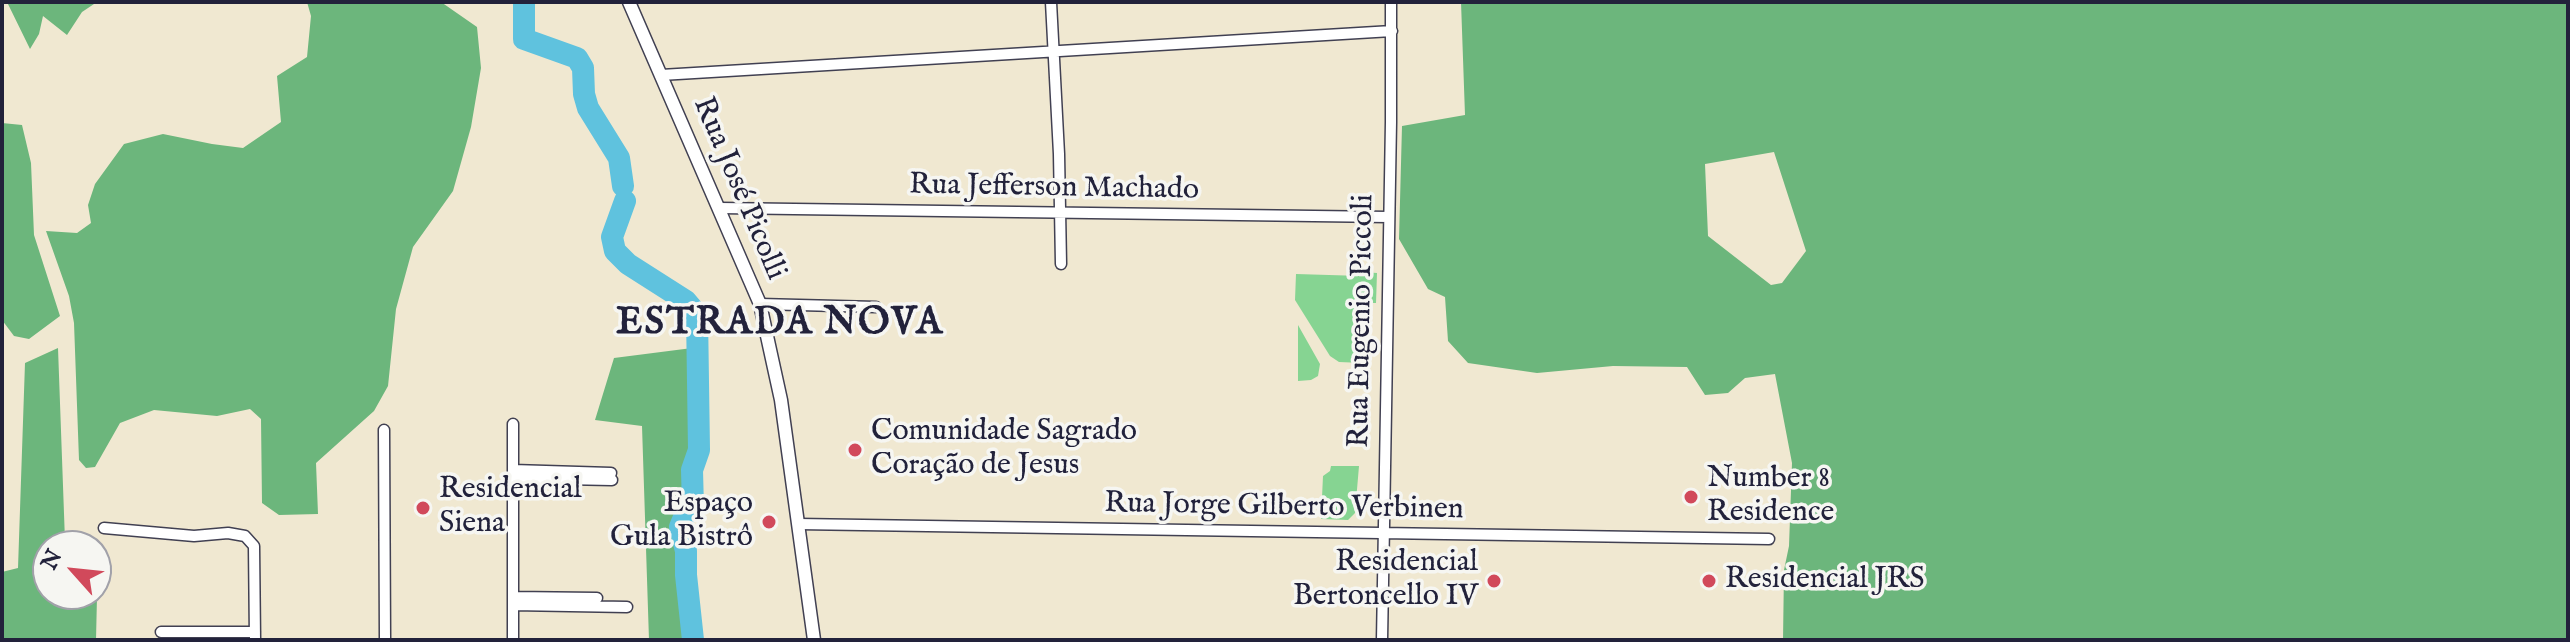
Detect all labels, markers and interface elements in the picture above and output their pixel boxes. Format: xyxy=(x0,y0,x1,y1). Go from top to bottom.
street label: Rua José Picolli xyxy=(683,92,793,286)
street label: Rua Jefferson Machado xyxy=(909,168,1199,210)
street label: Rua Eugenio Piccoli xyxy=(1343,194,1383,448)
district label: ESTRADA NOVA xyxy=(616,302,944,348)
place label: Comunidade Sagrado Coração de Jesus xyxy=(871,415,1137,486)
marker: Comunidade Sagrado Coração de Jesus xyxy=(846,441,864,459)
place label: Number 8 Residence xyxy=(1707,462,1834,532)
place label: Residencial Siena xyxy=(439,473,582,544)
place label: Espaço Gula Bistrô xyxy=(610,487,753,558)
street label: Rua Jorge Gilberto Verbinen xyxy=(1104,487,1464,529)
marker: Number 8 Residence xyxy=(1682,488,1700,506)
marker: Residencial Siena xyxy=(414,499,432,517)
marker: Espaço Gula Bistrô xyxy=(760,513,778,531)
north arrow xyxy=(32,530,112,610)
text: N xyxy=(36,545,69,575)
place label: Residencial Bertoncello IV xyxy=(1293,546,1478,616)
place label: Residencial JRS xyxy=(1725,563,1925,599)
marker: Residencial Bertoncello IV xyxy=(1485,572,1503,590)
marker: Residencial JRS xyxy=(1700,572,1718,590)

